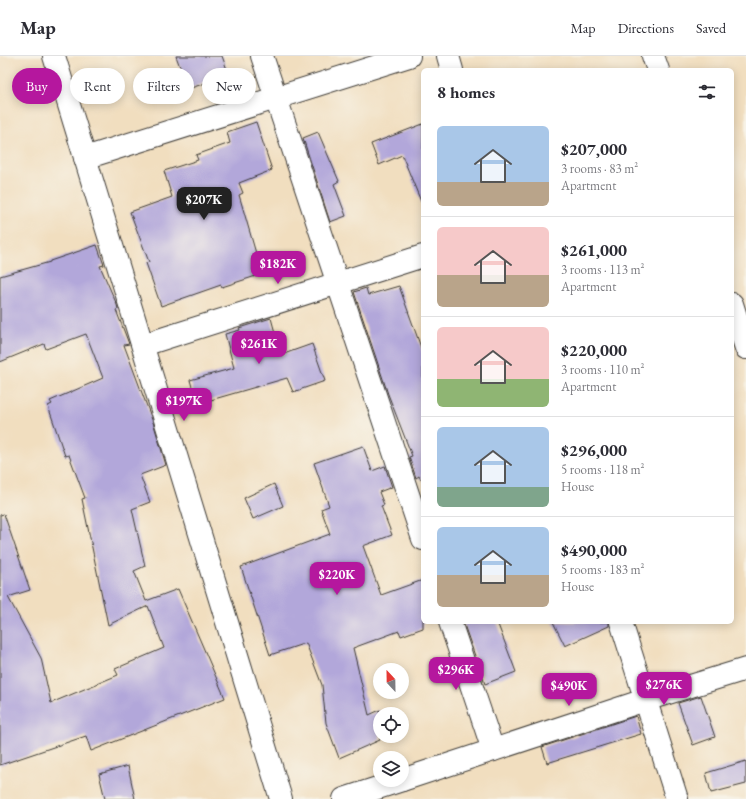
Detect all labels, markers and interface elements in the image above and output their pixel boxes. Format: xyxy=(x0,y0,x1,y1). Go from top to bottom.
text: Map xyxy=(20,15,56,40)
text: Map xyxy=(570,19,596,37)
text: Directions xyxy=(618,19,674,37)
text: Saved xyxy=(696,19,726,37)
chip: Buy xyxy=(12,68,62,104)
chip: Rent xyxy=(70,68,125,104)
chip: Filters xyxy=(133,68,194,104)
chip: New xyxy=(202,68,256,104)
text: 8 homes xyxy=(437,81,495,103)
icon: filters xyxy=(696,81,718,103)
text: $207,000 xyxy=(561,138,627,160)
icon: home xyxy=(469,142,517,190)
text: 3 rooms · 83 m² xyxy=(561,160,638,177)
text: Apartment xyxy=(561,177,616,194)
pin: $207K xyxy=(176,187,232,221)
text: $207K xyxy=(186,191,222,208)
text: $261,000 xyxy=(561,239,627,261)
icon: home xyxy=(469,243,517,291)
pin: $182K xyxy=(250,251,306,285)
text: $182K xyxy=(260,255,296,272)
text: 3 rooms · 113 m² xyxy=(561,261,645,278)
text: Apartment xyxy=(561,278,616,295)
pin: $261K xyxy=(231,331,287,365)
text: $261K xyxy=(241,335,277,352)
text: $220,000 xyxy=(561,339,627,361)
icon: home xyxy=(469,343,517,391)
text: 3 rooms · 110 m² xyxy=(561,361,645,378)
text: Apartment xyxy=(561,378,616,395)
pin: $197K xyxy=(156,388,212,422)
text: $197K xyxy=(166,392,202,409)
text: $296,000 xyxy=(561,439,627,461)
icon: home xyxy=(469,443,517,491)
text: 5 rooms · 118 m² xyxy=(561,461,645,478)
text: House xyxy=(561,478,594,495)
text: $490,000 xyxy=(561,539,627,561)
icon: home xyxy=(469,543,517,591)
text: 5 rooms · 183 m² xyxy=(561,561,645,578)
pin: $220K xyxy=(309,562,365,596)
text: $220K xyxy=(319,566,355,583)
text: House xyxy=(561,578,594,595)
pin: $296K xyxy=(428,657,484,691)
text: $296K xyxy=(438,661,474,678)
north arrow xyxy=(373,663,409,699)
map controls xyxy=(373,663,409,787)
pin: $276K xyxy=(636,672,692,706)
pin: $490K xyxy=(541,673,597,707)
text: $276K xyxy=(646,676,682,693)
text: $490K xyxy=(551,677,587,694)
button: locate xyxy=(373,707,409,743)
button: layers xyxy=(373,751,409,787)

